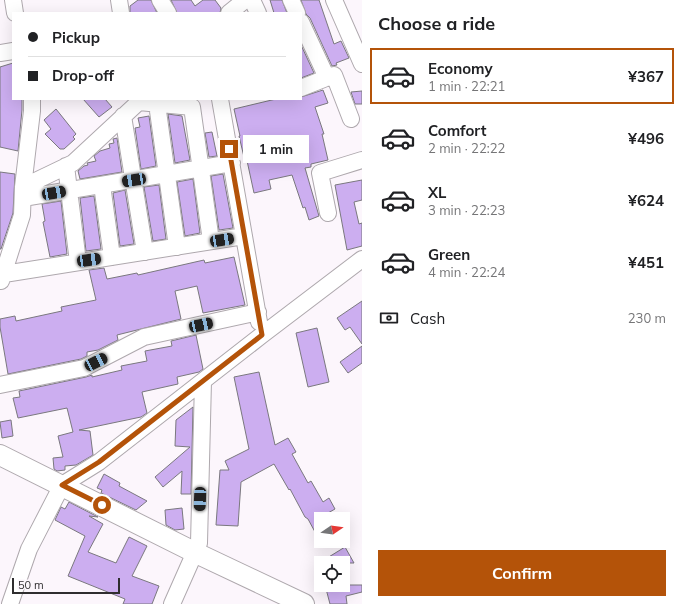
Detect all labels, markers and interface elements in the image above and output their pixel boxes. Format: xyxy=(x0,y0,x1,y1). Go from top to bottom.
text: Choose a ride xyxy=(378,12,495,35)
text: Pickup xyxy=(52,28,100,47)
icon: car xyxy=(380,58,416,94)
text: Economy xyxy=(428,59,493,78)
text: Drop-off xyxy=(52,66,114,85)
text: ¥367 xyxy=(628,67,664,86)
text: 1 min · 22:21 xyxy=(428,78,505,94)
icon: car xyxy=(380,120,416,156)
text: Comfort xyxy=(428,121,486,140)
text: ¥496 xyxy=(628,129,664,148)
callout: 1 min xyxy=(243,135,309,163)
route end xyxy=(220,140,238,158)
text: 2 min · 22:22 xyxy=(428,140,505,156)
text: 1 min xyxy=(259,141,293,157)
car xyxy=(121,172,147,188)
icon: car xyxy=(380,182,416,218)
text: XL xyxy=(428,183,446,202)
car xyxy=(41,185,67,201)
text: ¥624 xyxy=(628,191,664,210)
text: 3 min · 22:23 xyxy=(428,202,505,218)
car xyxy=(209,232,235,248)
icon: car xyxy=(380,244,416,280)
text: Green xyxy=(428,245,470,264)
car xyxy=(76,252,102,268)
text: ¥451 xyxy=(628,253,664,272)
text: 4 min · 22:24 xyxy=(428,264,505,280)
icon: cash xyxy=(378,307,400,329)
text: Cash xyxy=(410,309,445,328)
text: 230 m xyxy=(628,310,666,326)
car xyxy=(188,317,214,333)
car xyxy=(83,351,109,373)
car xyxy=(194,487,206,511)
route start xyxy=(93,496,111,514)
north arrow xyxy=(314,512,350,548)
map controls xyxy=(314,512,350,592)
button: Confirm xyxy=(378,550,666,596)
button: locate xyxy=(314,556,350,592)
scale bar xyxy=(12,576,120,595)
text: 50 m xyxy=(18,578,44,592)

